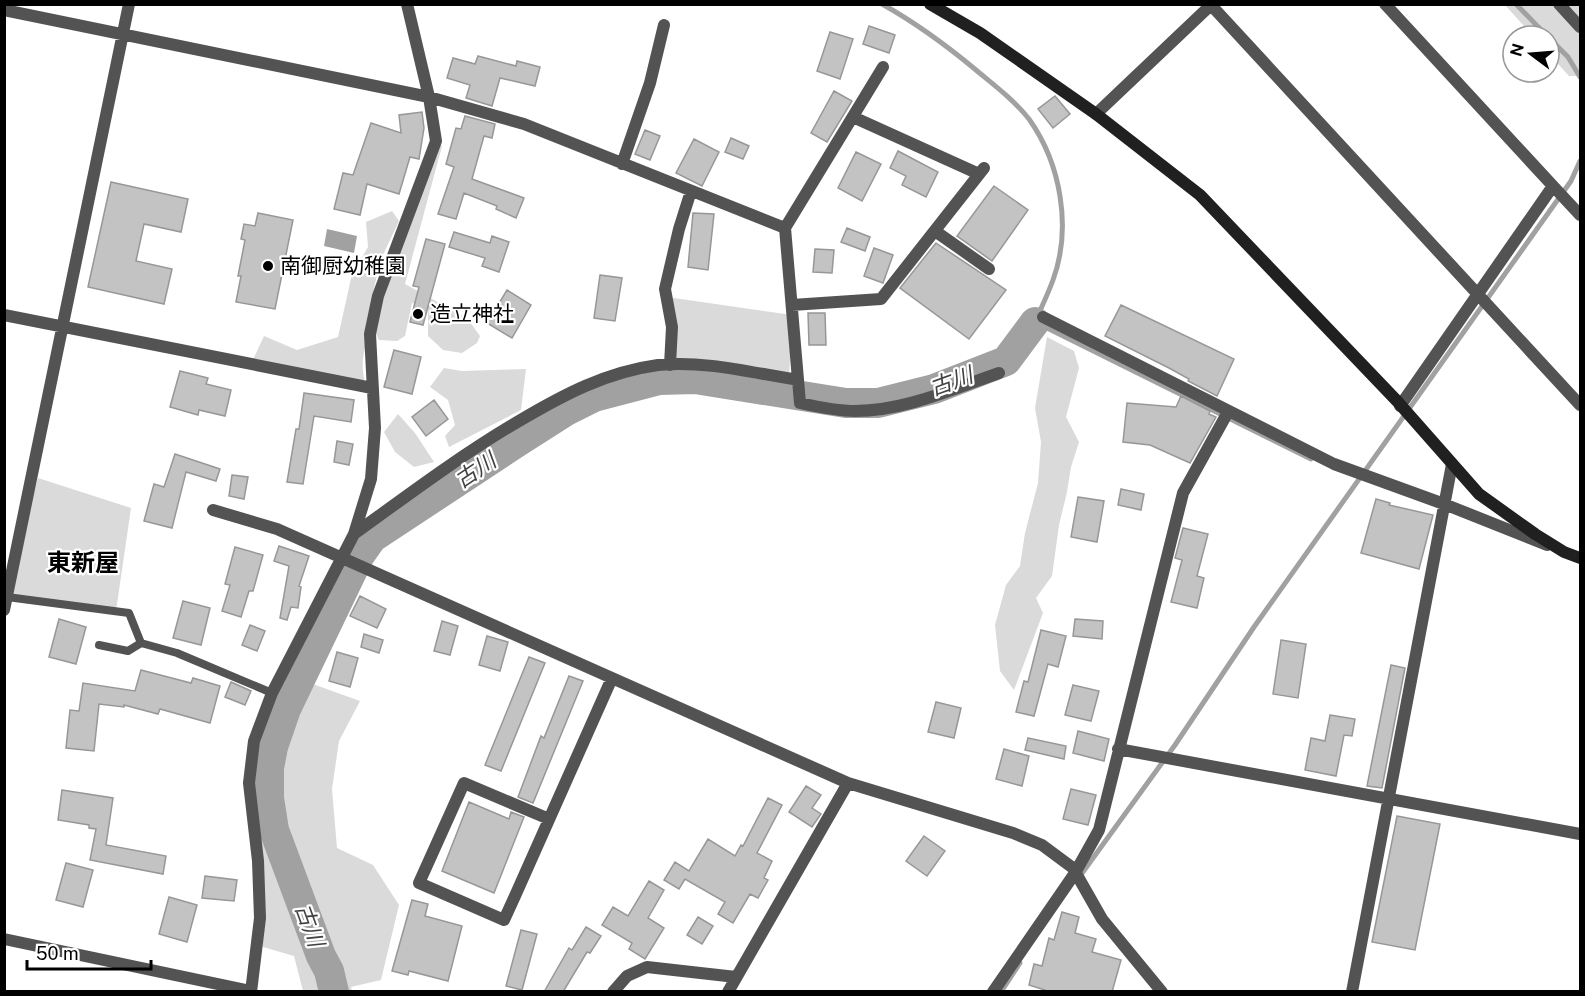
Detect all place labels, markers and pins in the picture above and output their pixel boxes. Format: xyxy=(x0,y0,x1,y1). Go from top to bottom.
place label: 南御厨幼稚園 xyxy=(280,253,406,278)
marker: 南御厨幼稚園 xyxy=(261,259,275,273)
place label: 造立神社 xyxy=(430,301,514,326)
marker: 造立神社 xyxy=(411,307,425,321)

